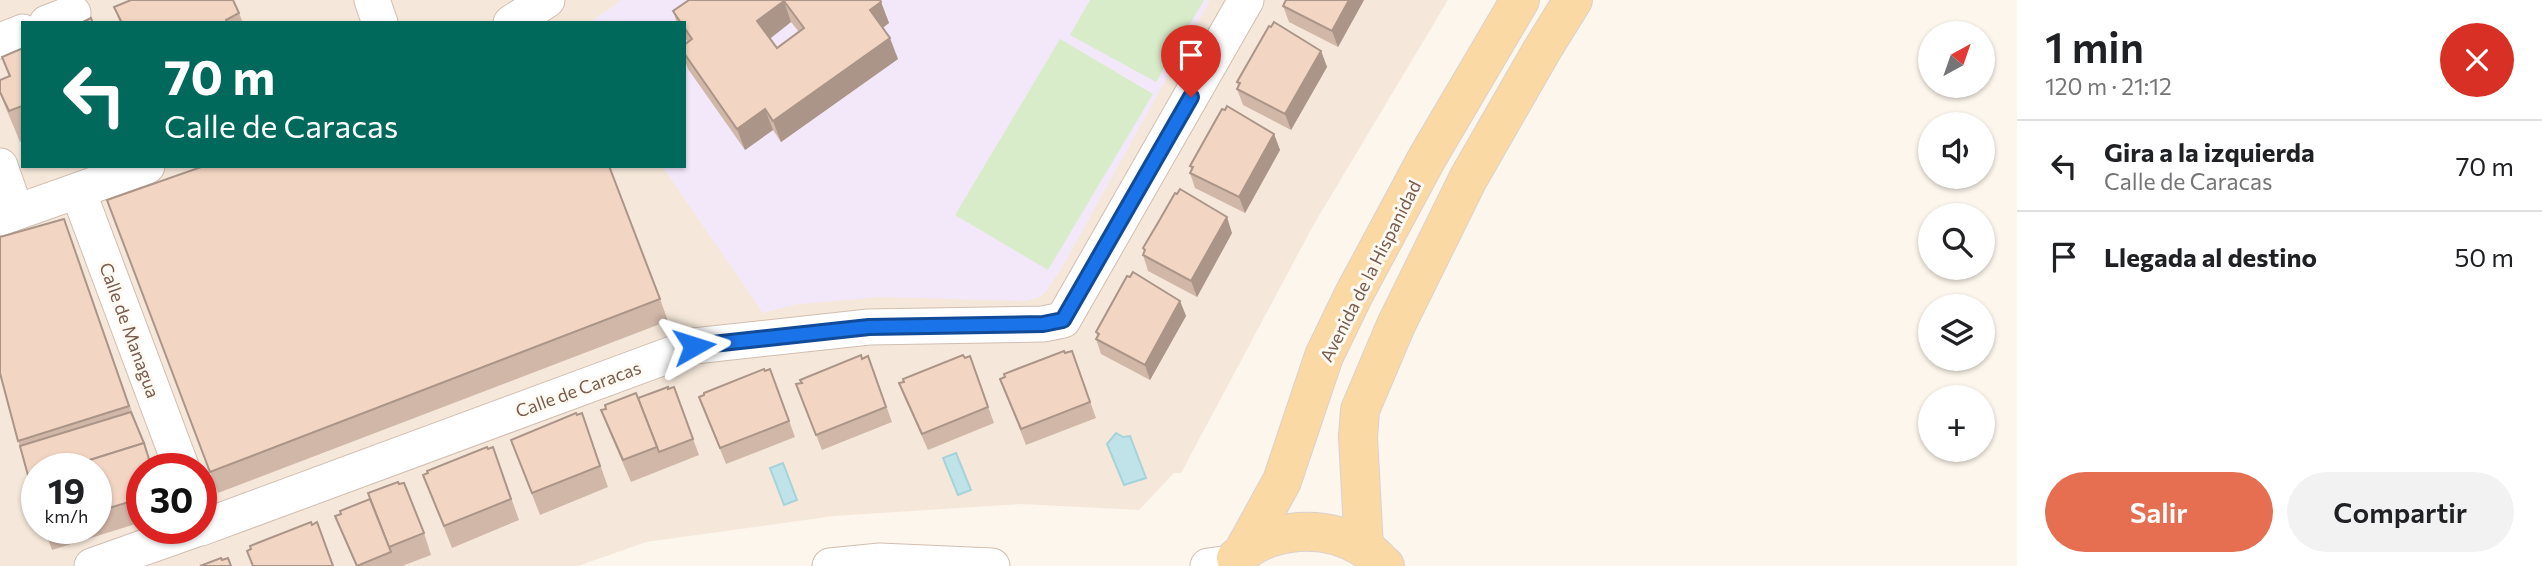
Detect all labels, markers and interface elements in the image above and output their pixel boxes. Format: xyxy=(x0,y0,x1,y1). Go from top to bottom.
text: 1 min xyxy=(2045,20,2144,72)
north arrow xyxy=(1918,21,1995,98)
map controls xyxy=(1918,21,1995,462)
button: close xyxy=(2440,23,2514,97)
pin xyxy=(1161,25,1221,97)
icon: arrive xyxy=(1172,36,1210,74)
text: 70 m xyxy=(164,45,275,105)
icon: left xyxy=(49,49,140,140)
text: 120 m · 21:12 xyxy=(2045,72,2172,100)
text: Calle de Caracas xyxy=(164,105,398,145)
button: sound xyxy=(1918,112,1995,189)
text: Gira a la izquierda xyxy=(2104,136,2315,167)
icon: left xyxy=(2045,147,2083,185)
text: 70 m xyxy=(2456,150,2514,181)
text: Calle de Caracas xyxy=(2104,167,2272,195)
street label: Avenida de la Hispanidad xyxy=(1315,177,1425,365)
button: search xyxy=(1918,203,1995,280)
icon: arrive xyxy=(2045,238,2083,276)
text: Llegada al destino xyxy=(2104,241,2317,272)
text: 50 m xyxy=(2454,241,2514,272)
street label: Calle de Managua xyxy=(95,259,165,401)
button: layers xyxy=(1918,294,1995,371)
position arrow xyxy=(657,309,731,383)
street label: Calle de Caracas xyxy=(512,356,644,422)
button: + xyxy=(1918,385,1995,462)
speed limit sign: 30 xyxy=(126,453,217,544)
text: 19 xyxy=(48,468,85,511)
button: Salir xyxy=(2045,472,2273,552)
button: Compartir xyxy=(2287,472,2514,552)
text: km/h xyxy=(45,505,88,527)

